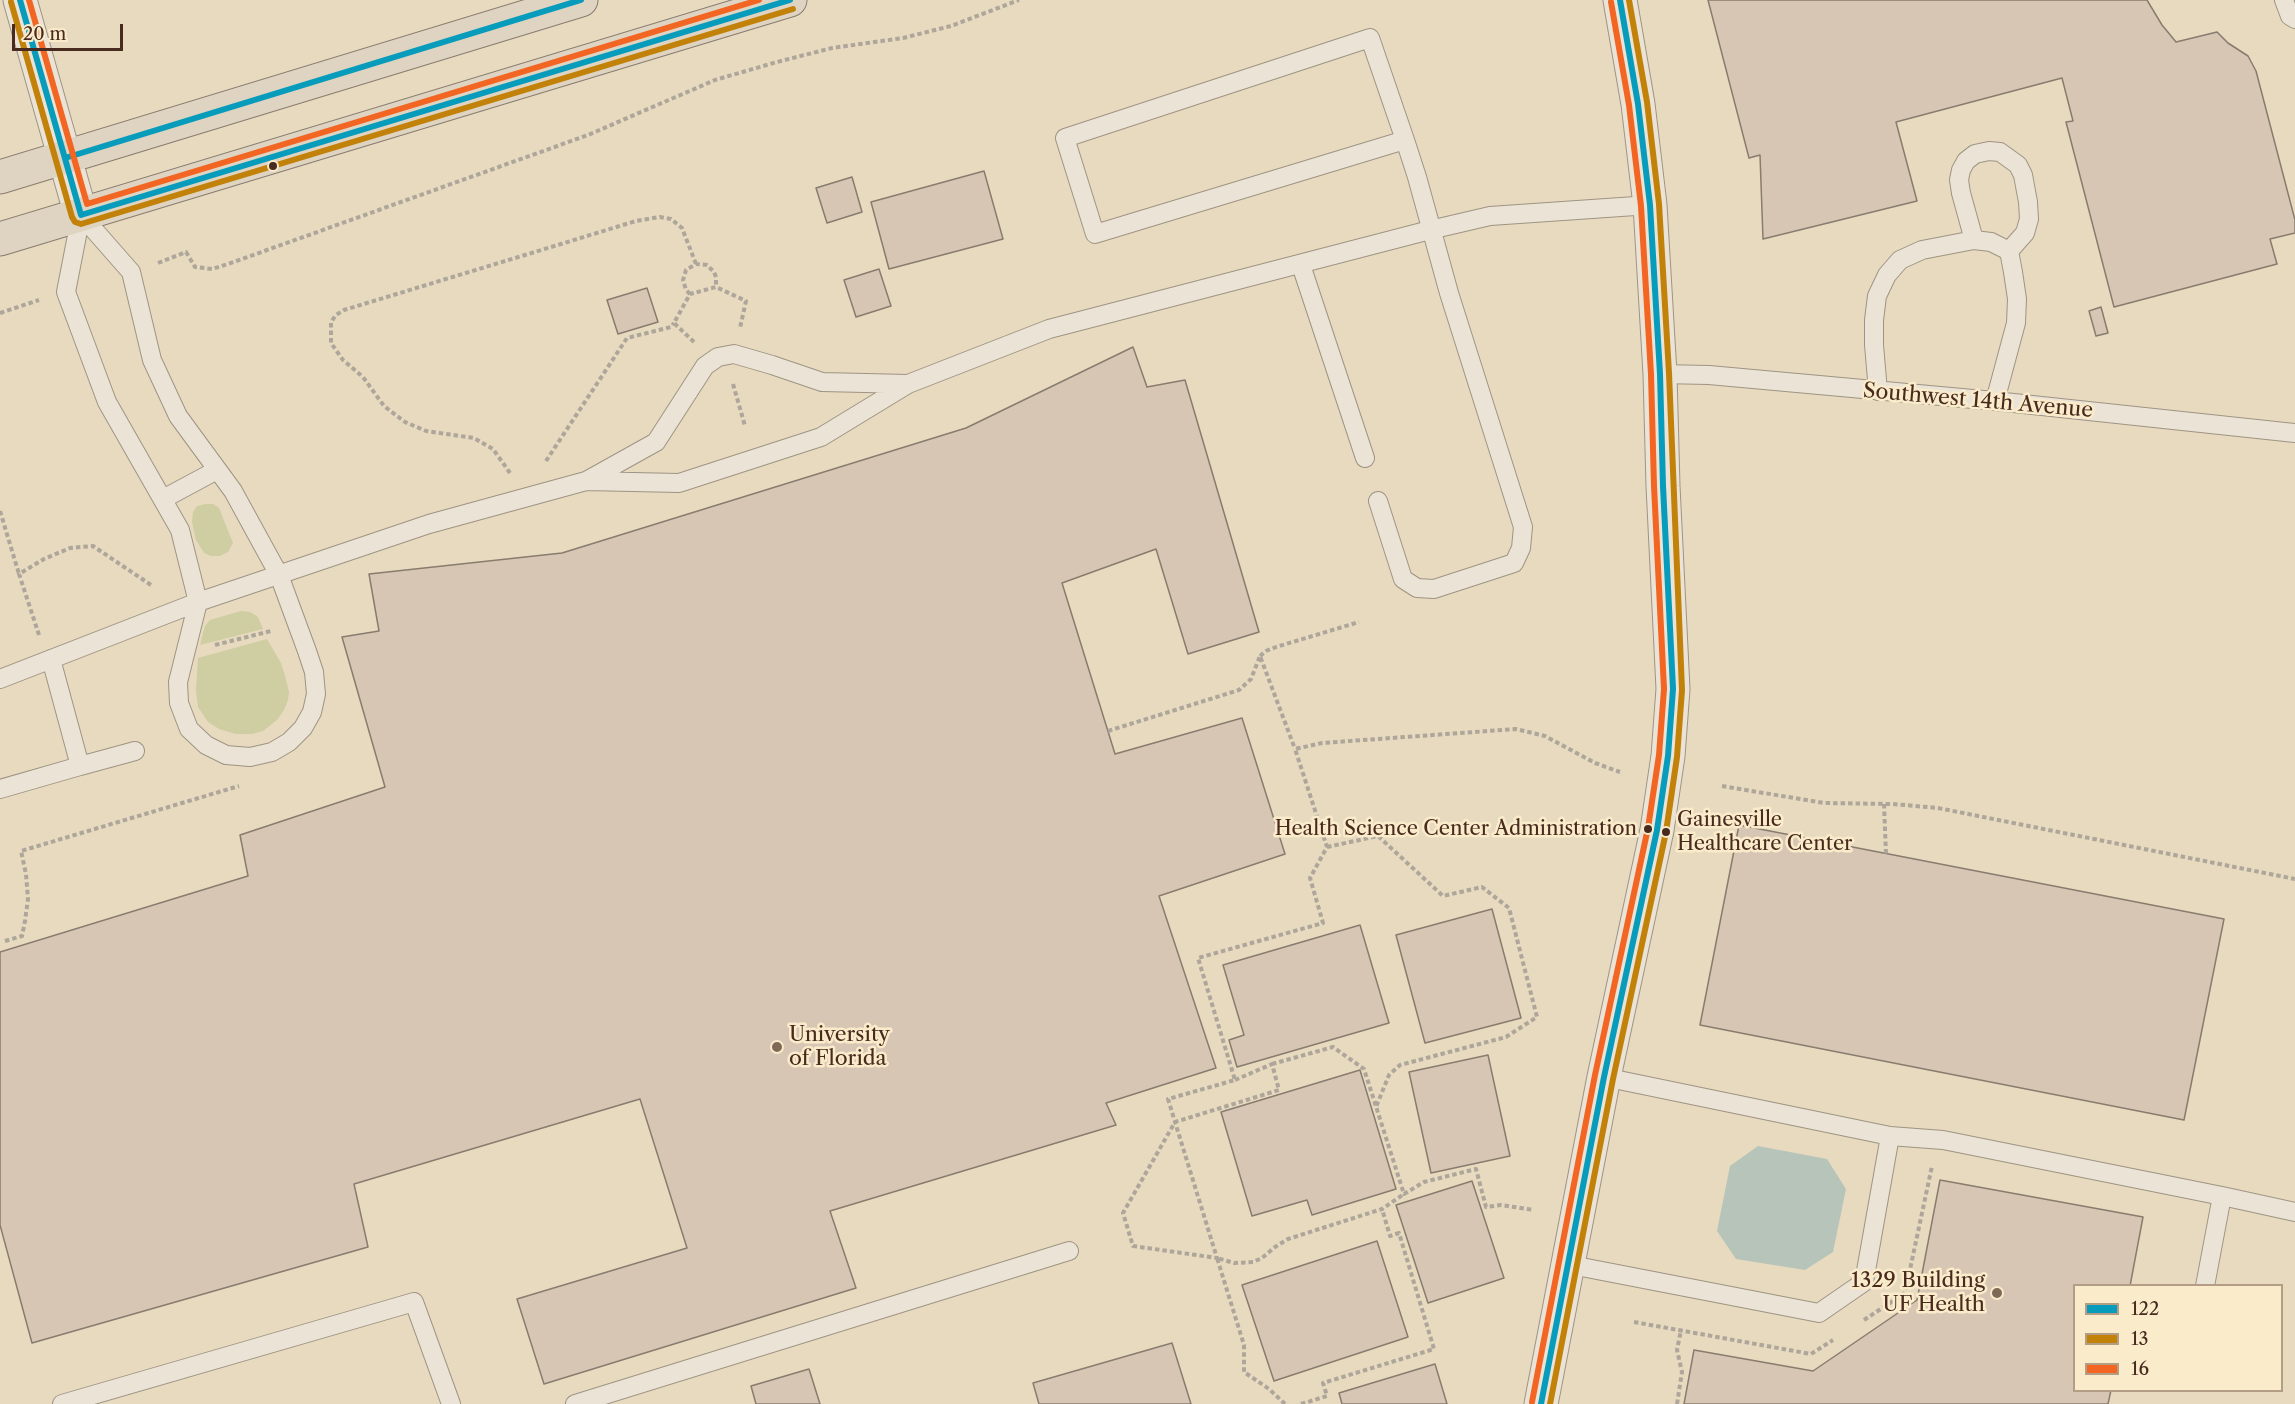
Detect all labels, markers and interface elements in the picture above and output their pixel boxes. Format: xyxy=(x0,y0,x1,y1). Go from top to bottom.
scale bar xyxy=(15,12,126,50)
text: 20 m xyxy=(23,23,66,45)
unlabelled marker xyxy=(267,160,279,172)
street label: Southwest 14th Avenue xyxy=(1862,378,2094,424)
place label: Gainesville Healthcare Center xyxy=(1677,808,1853,855)
place label: Health Science Center Administration xyxy=(1275,817,1637,841)
marker: Health Science Center Administration xyxy=(1642,823,1654,835)
marker: Gainesville Healthcare Center xyxy=(1660,826,1672,838)
place label: University of Florida xyxy=(789,1022,890,1072)
marker: University of Florida xyxy=(770,1040,784,1054)
place label: 1329 Building UF Health xyxy=(1851,1268,1985,1318)
legend xyxy=(2073,1284,2283,1392)
marker: 1329 Building UF Health xyxy=(1990,1286,2004,1300)
text: 122 xyxy=(2131,1298,2159,1320)
text: 13 xyxy=(2131,1328,2148,1350)
text: 16 xyxy=(2131,1358,2149,1380)

